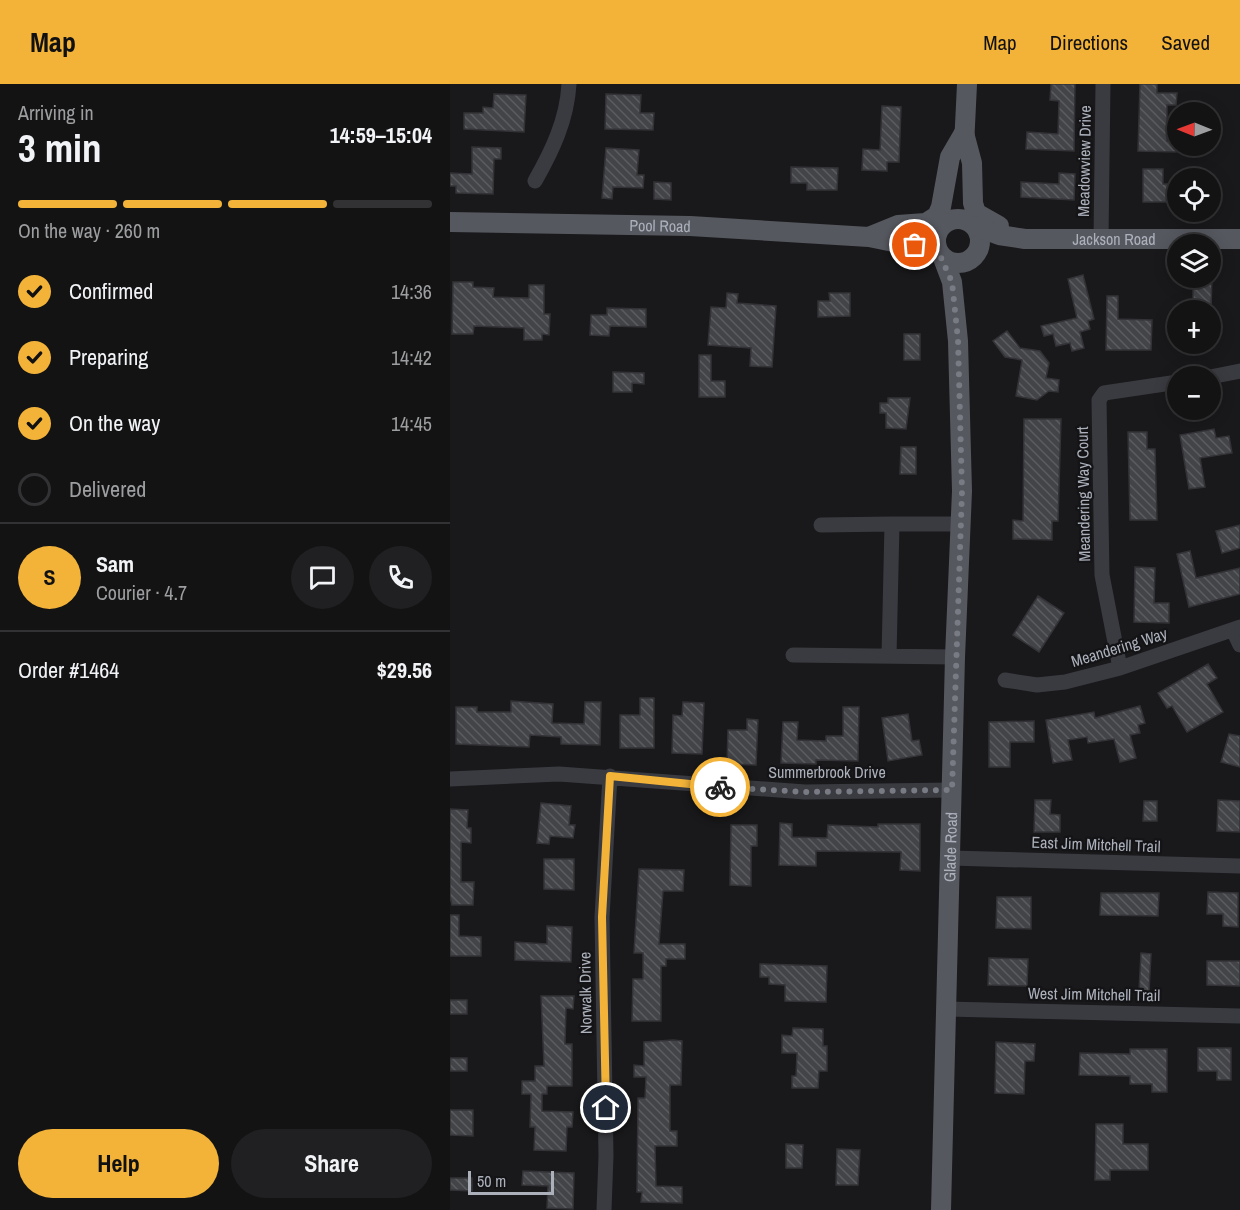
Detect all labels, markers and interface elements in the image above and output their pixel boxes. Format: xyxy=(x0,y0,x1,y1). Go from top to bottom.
text: Map xyxy=(30,23,76,61)
text: Map xyxy=(983,28,1017,57)
text: Directions xyxy=(1050,28,1128,57)
text: Saved xyxy=(1161,28,1210,57)
text: Arriving in xyxy=(18,99,94,126)
north arrow xyxy=(1167,102,1221,156)
map controls xyxy=(1167,102,1221,420)
street label: Meadowview Drive xyxy=(1072,105,1096,217)
text: 14:59–15:04 xyxy=(330,120,432,150)
text: 3 min xyxy=(18,122,102,174)
button: locate xyxy=(1167,168,1221,222)
street label: Pool Road xyxy=(629,214,691,237)
text: On the way · 260 m xyxy=(18,217,160,244)
pin xyxy=(889,219,940,270)
icon: bag xyxy=(898,228,931,261)
street label: Jackson Road xyxy=(1072,228,1156,250)
button: layers xyxy=(1167,234,1221,288)
icon: check xyxy=(18,275,51,308)
text: Confirmed xyxy=(69,276,153,306)
text: 14:36 xyxy=(391,278,432,305)
button: + xyxy=(1167,300,1221,354)
icon: check xyxy=(18,341,51,374)
text: Preparing xyxy=(69,342,148,372)
text: 14:42 xyxy=(391,344,432,371)
button: − xyxy=(1167,366,1221,420)
icon: check xyxy=(18,407,51,440)
text: On the way xyxy=(69,408,160,438)
text: 14:45 xyxy=(391,410,432,437)
street label: Meandering Way Court xyxy=(1071,426,1095,562)
text: Delivered xyxy=(69,474,146,504)
button: chat xyxy=(291,546,354,609)
button: phone xyxy=(369,546,432,609)
text: Sam xyxy=(96,549,134,579)
text: S xyxy=(43,562,56,592)
text: Courier · 4.7 xyxy=(96,579,187,606)
street label: Meandering Way xyxy=(1068,622,1170,672)
text: Order #1464 xyxy=(18,655,119,685)
text: $29.56 xyxy=(377,655,432,685)
courier xyxy=(690,757,750,817)
street label: Summerbrook Drive xyxy=(768,761,886,783)
icon: bike xyxy=(704,771,737,804)
street label: Glade Road xyxy=(938,812,962,882)
street label: East Jim Mitchell Trail xyxy=(1031,831,1161,857)
street label: Norwalk Drive xyxy=(573,952,597,1034)
street label: West Jim Mitchell Trail xyxy=(1028,982,1161,1006)
pin xyxy=(580,1082,631,1133)
icon: home xyxy=(589,1091,622,1124)
button: Help xyxy=(18,1129,219,1198)
button: Share xyxy=(231,1129,432,1198)
scale bar xyxy=(468,1168,554,1196)
text: 50 m xyxy=(477,1170,506,1192)

